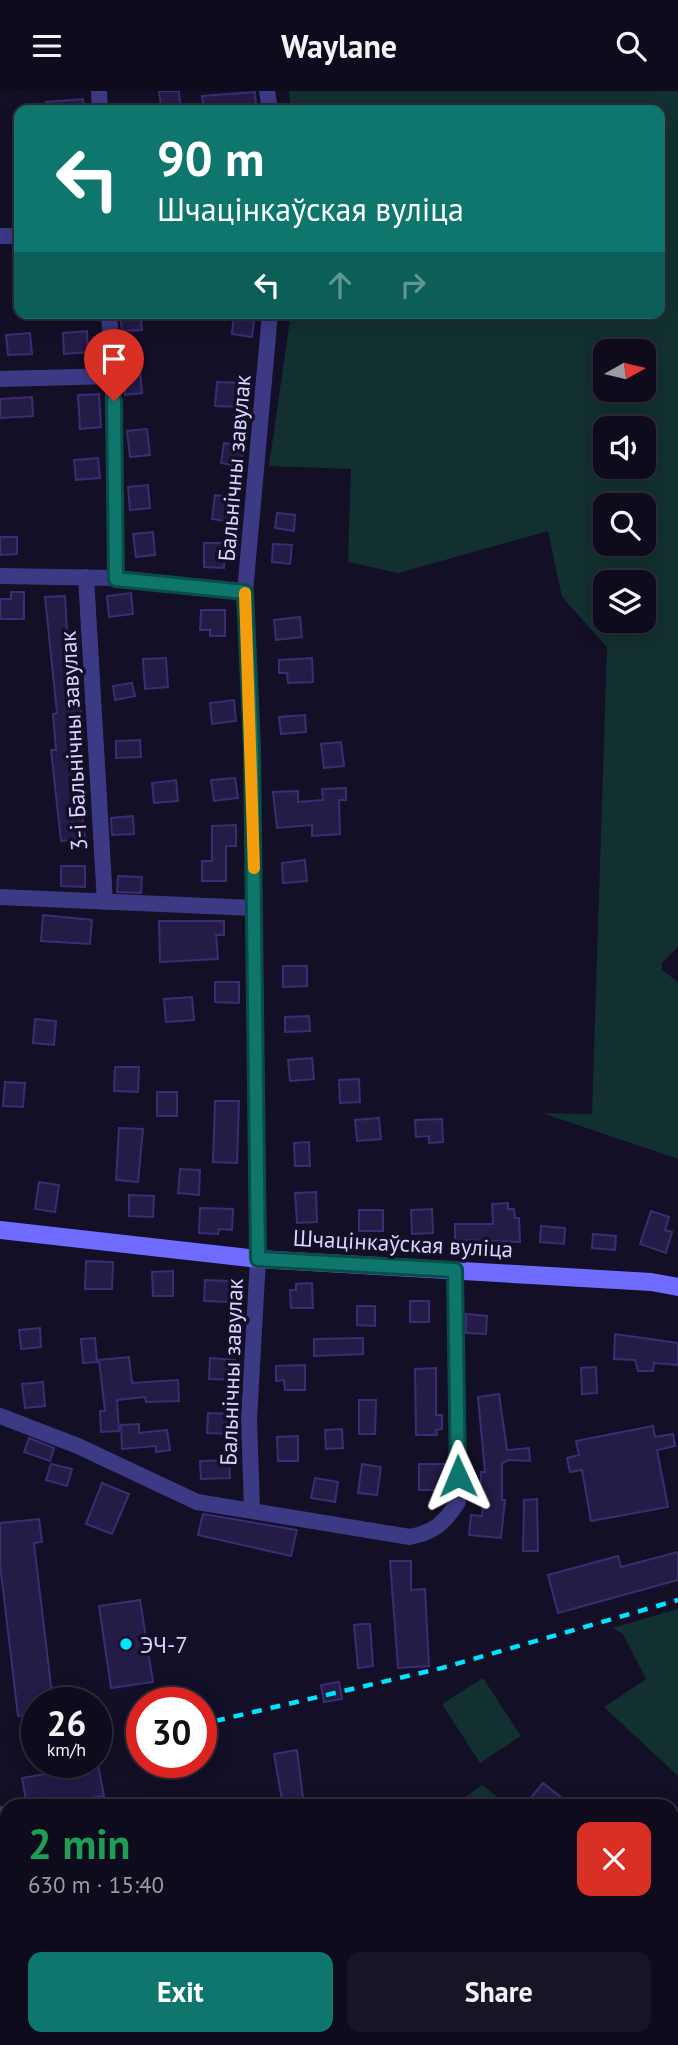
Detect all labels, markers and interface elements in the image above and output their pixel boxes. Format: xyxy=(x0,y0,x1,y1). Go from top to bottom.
text: Waylane xyxy=(281,25,397,67)
icon: menu xyxy=(28,27,66,65)
icon: search xyxy=(612,27,650,65)
text: 90 m xyxy=(157,126,264,190)
icon: left xyxy=(42,133,133,224)
text: Шчацінкаўская вуліца xyxy=(157,188,464,230)
icon: left xyxy=(248,266,286,304)
icon: ahead xyxy=(321,266,359,304)
icon: right xyxy=(394,266,432,304)
pin xyxy=(84,329,144,401)
north arrow xyxy=(593,339,656,403)
map controls xyxy=(593,339,656,633)
icon: arrive xyxy=(95,340,133,378)
street label: Бальнічны завулак xyxy=(211,373,257,563)
button: sound xyxy=(593,416,656,479)
button: search xyxy=(593,493,656,556)
button: layers xyxy=(593,570,656,633)
street label: 3-і Бальнічны завулак xyxy=(53,630,93,852)
street label: Шчацінкаўская вуліца xyxy=(292,1223,514,1263)
street label: Бальнічны завулак xyxy=(213,1278,249,1466)
position arrow xyxy=(421,1439,495,1513)
place label: ЭЧ-7 xyxy=(140,1630,188,1659)
marker: ЭЧ-7 xyxy=(118,1636,134,1652)
speed limit sign: 30 xyxy=(126,1687,217,1778)
text: 26 xyxy=(47,1700,86,1746)
text: km/h xyxy=(47,1738,86,1761)
text: 2 min xyxy=(28,1816,130,1871)
button: close xyxy=(577,1822,651,1896)
text: 630 m · 15:40 xyxy=(28,1870,164,1899)
button: Exit xyxy=(28,1952,333,2032)
button: Share xyxy=(347,1952,651,2032)

